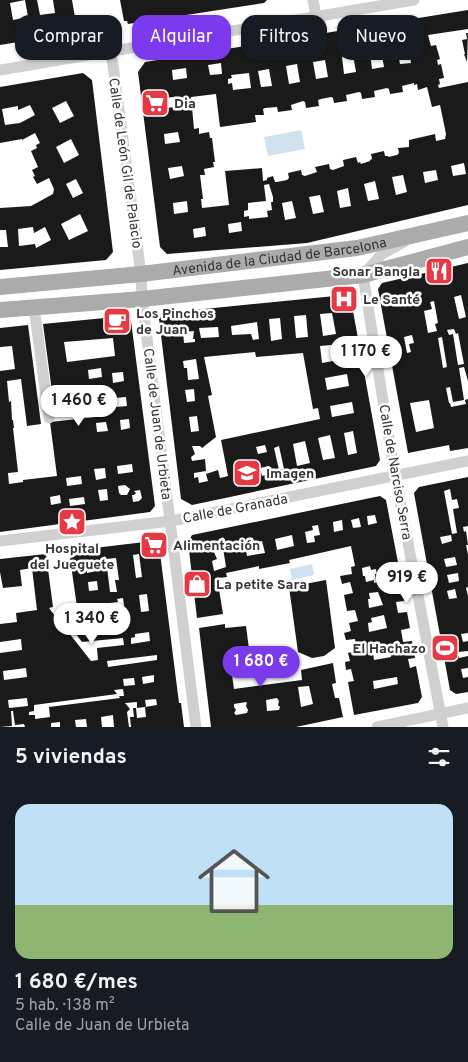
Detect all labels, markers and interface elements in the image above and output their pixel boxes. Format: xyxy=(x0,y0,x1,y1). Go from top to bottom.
chip: Comprar xyxy=(15,15,122,60)
chip: Alquilar xyxy=(132,15,231,60)
chip: Filtros xyxy=(241,15,327,60)
chip: Nuevo xyxy=(337,15,424,60)
street label: Calle de León Gil de Palacio xyxy=(104,77,145,250)
supermarket icon: Dia xyxy=(140,88,170,118)
place label: Dia xyxy=(174,96,196,113)
street label: Avenida de la Ciudad de Barcelona xyxy=(171,235,388,280)
restaurant icon: Sonar Bangla xyxy=(424,256,454,286)
place label: Sonar Bangla xyxy=(332,264,420,281)
hospital icon: Le Santé xyxy=(329,284,359,314)
place label: Le Santé xyxy=(363,292,420,309)
cafe icon: Los Pinchos de Juan xyxy=(102,306,132,336)
place label: Los Pinchos de Juan xyxy=(136,306,214,339)
pin: 1 170 € xyxy=(320,336,412,378)
text: 1 170 € xyxy=(341,342,391,362)
street label: Calle de Juan de Urbieta xyxy=(139,347,174,501)
pin: 1 460 € xyxy=(33,384,125,427)
text: 1 460 € xyxy=(51,391,107,411)
street label: Calle de Narciso Serra xyxy=(374,403,415,541)
school or university icon: Imagen xyxy=(232,458,262,488)
place label: Imagen xyxy=(266,466,314,483)
street label: Calle de Granada xyxy=(181,491,289,528)
place icon: Hospital del Jueguete xyxy=(57,507,87,537)
supermarket icon: Alimentación xyxy=(139,530,169,560)
place label: Alimentación xyxy=(173,538,260,555)
place label: Hospital del Jueguete xyxy=(30,541,115,574)
pin: 919 € xyxy=(372,562,442,604)
text: 919 € xyxy=(387,568,427,588)
shop icon: La petite Sara xyxy=(182,569,212,599)
place label: La petite Sara xyxy=(216,577,307,594)
pin: 1 340 € xyxy=(46,602,138,645)
text: 1 340 € xyxy=(65,609,119,629)
sports icon: El Hachazo xyxy=(430,633,460,663)
place label: El Hachazo xyxy=(353,641,426,658)
pin: 1 680 € xyxy=(215,646,307,688)
text: 1 680 € xyxy=(234,652,288,672)
icon: filters xyxy=(425,743,453,771)
text: 5 viviendas xyxy=(15,744,127,771)
icon: home xyxy=(189,836,279,926)
text: 1 680 €/mes xyxy=(15,969,138,996)
text: 5 hab. · 138 m² xyxy=(15,996,115,1016)
text: Calle de Juan de Urbieta xyxy=(15,1016,189,1036)

